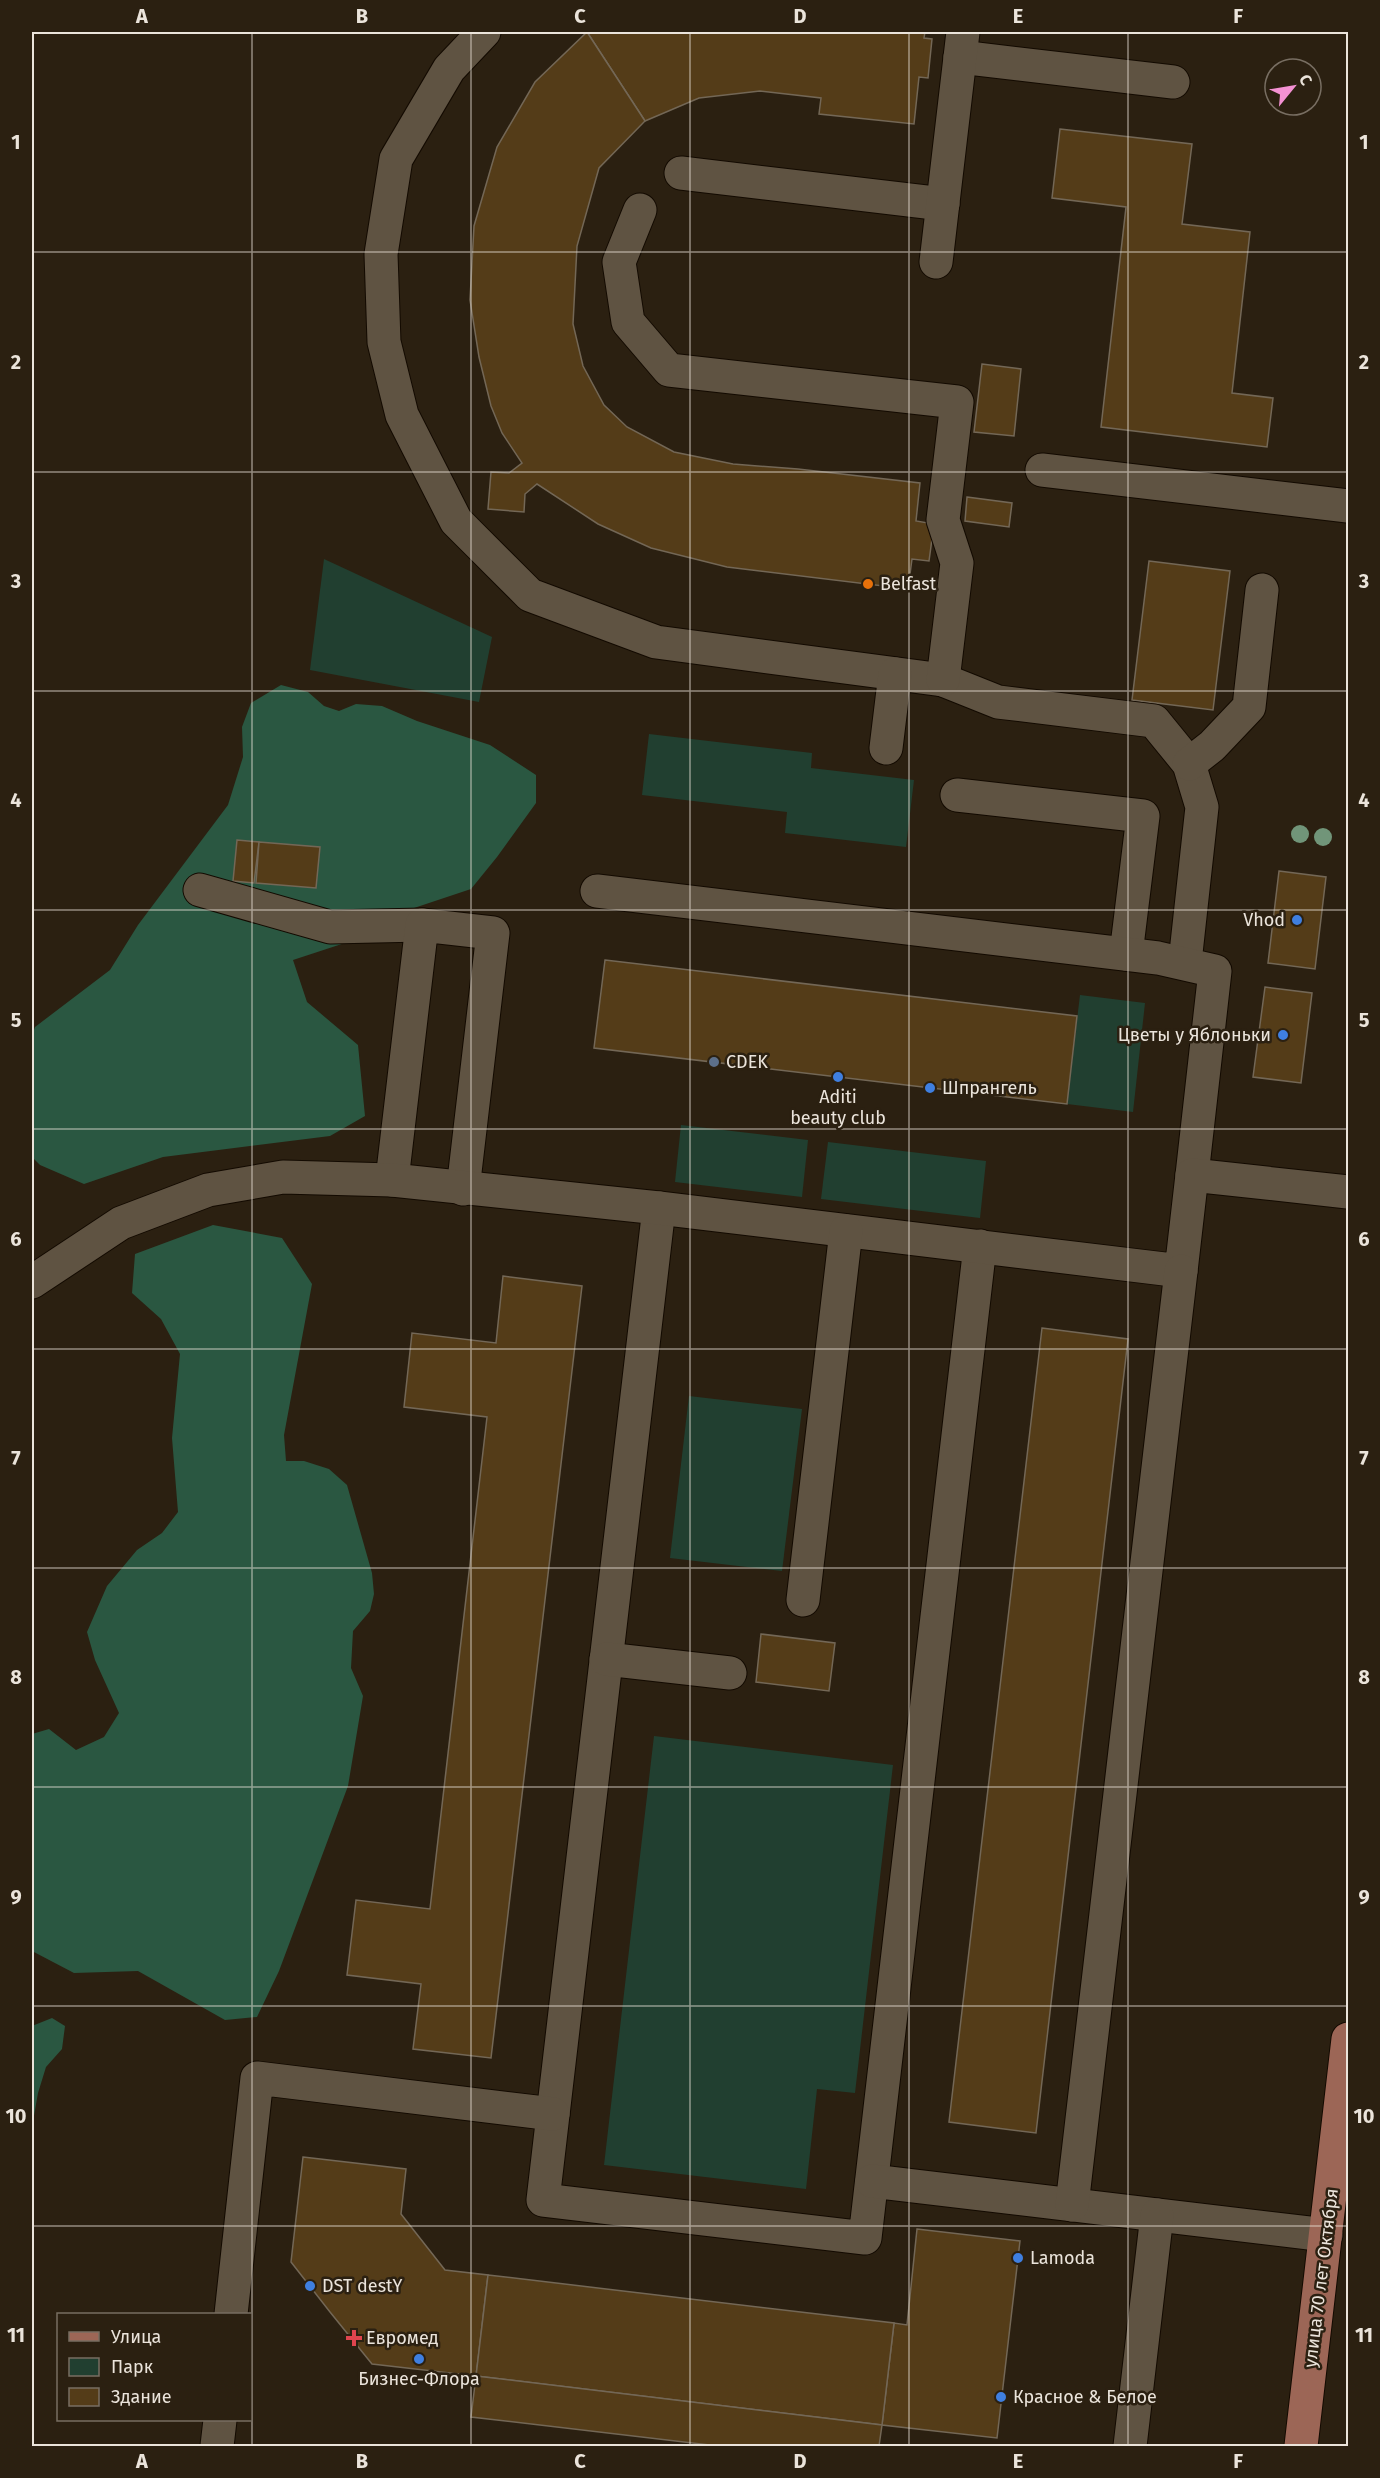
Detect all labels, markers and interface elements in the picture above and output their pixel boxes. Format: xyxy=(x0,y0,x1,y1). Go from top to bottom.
text: A xyxy=(135,4,149,28)
text: B xyxy=(356,4,368,28)
text: C xyxy=(574,4,586,28)
text: D xyxy=(793,4,807,28)
text: E xyxy=(1013,4,1023,28)
text: F xyxy=(1233,4,1243,28)
north arrow xyxy=(1263,57,1323,117)
text: С xyxy=(1295,71,1316,89)
text: 1 xyxy=(11,130,21,154)
text: 1 xyxy=(1359,130,1369,154)
text: 2 xyxy=(11,350,21,374)
text: 2 xyxy=(1359,350,1369,374)
text: 3 xyxy=(10,569,21,593)
text: 3 xyxy=(1358,569,1369,593)
place label: Belfast xyxy=(880,573,937,595)
marker: Belfast xyxy=(861,577,875,591)
text: 4 xyxy=(10,788,22,812)
text: 4 xyxy=(1358,788,1370,812)
place label: Vhod xyxy=(1243,909,1285,931)
marker: Vhod xyxy=(1290,913,1304,927)
text: 5 xyxy=(11,1008,22,1032)
text: 5 xyxy=(1359,1008,1370,1032)
place label: Цветы у Яблоньки xyxy=(1118,1024,1271,1046)
marker: Цветы у Яблоньки xyxy=(1276,1028,1290,1042)
place label: CDEK xyxy=(726,1051,768,1073)
marker: CDEK xyxy=(707,1055,721,1069)
marker: Aditi beauty club xyxy=(831,1070,845,1084)
place label: Шпрангель xyxy=(942,1077,1037,1099)
marker: Шпрангель xyxy=(923,1081,937,1095)
place label: Aditi beauty club xyxy=(790,1086,886,1129)
text: 6 xyxy=(10,1227,22,1251)
text: 6 xyxy=(1358,1227,1370,1251)
text: 7 xyxy=(11,1446,21,1470)
text: 7 xyxy=(1359,1446,1369,1470)
text: 8 xyxy=(10,1665,22,1689)
text: 8 xyxy=(1358,1665,1370,1689)
text: 9 xyxy=(10,1885,22,1909)
text: 9 xyxy=(1358,1885,1370,1909)
text: 10 xyxy=(6,2104,26,2128)
text: 10 xyxy=(1354,2104,1374,2128)
street label: улица 70 лет Октября xyxy=(1299,2187,1343,2369)
place label: Lamoda xyxy=(1030,2247,1095,2269)
marker: Lamoda xyxy=(1011,2251,1025,2265)
place label: DST destY xyxy=(322,2275,403,2297)
marker: DST destY xyxy=(303,2279,317,2293)
legend xyxy=(57,2313,252,2421)
text: 11 xyxy=(7,2323,25,2347)
text: 11 xyxy=(1355,2323,1373,2347)
text: Улица xyxy=(111,2326,161,2348)
place label: Евромед xyxy=(366,2327,439,2349)
marker: Евромед xyxy=(347,2331,361,2345)
marker: Бизнес-Флора xyxy=(412,2352,426,2366)
text: Парк xyxy=(111,2356,154,2378)
place label: Бизнес-Флора xyxy=(358,2368,480,2390)
text: Здание xyxy=(111,2386,172,2408)
place label: Красное & Белое xyxy=(1013,2386,1157,2408)
marker: Красное & Белое xyxy=(994,2390,1008,2404)
text: A xyxy=(135,2449,149,2473)
text: B xyxy=(356,2449,368,2473)
text: C xyxy=(574,2449,586,2473)
text: D xyxy=(793,2449,807,2473)
text: E xyxy=(1013,2449,1023,2473)
text: F xyxy=(1233,2449,1243,2473)

